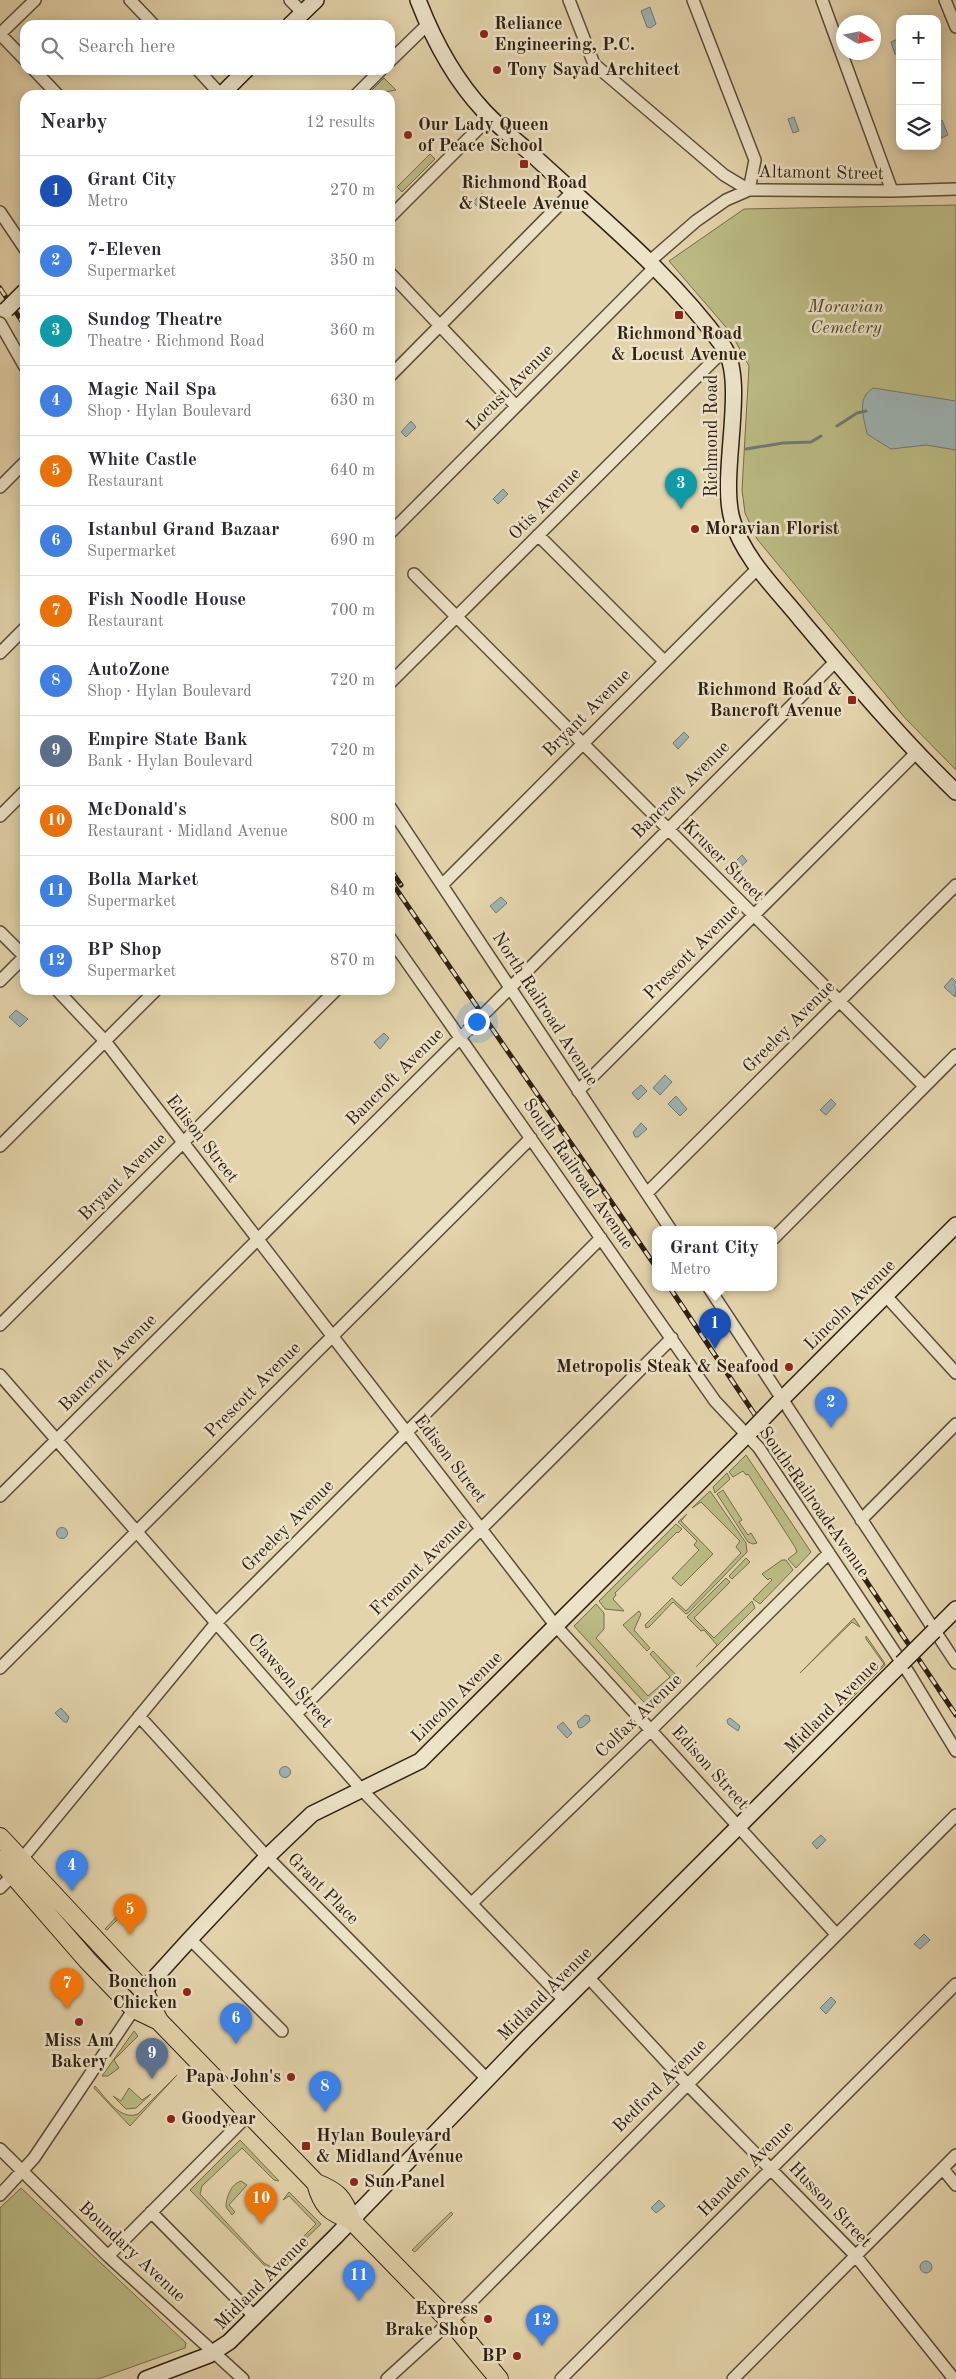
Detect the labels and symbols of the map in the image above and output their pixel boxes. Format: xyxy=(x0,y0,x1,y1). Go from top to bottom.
place label: Reliance Engineering, P.C. xyxy=(494,15,635,54)
north arrow xyxy=(836,15,881,60)
marker: Reliance Engineering, P.C. xyxy=(478,28,490,40)
place label: Tony Sayad Architect xyxy=(507,61,680,79)
marker: Tony Sayad Architect xyxy=(491,64,503,76)
place label: Our Lady Queen of Peace School xyxy=(418,116,549,155)
marker: Our Lady Queen of Peace School xyxy=(402,129,414,141)
marker: Richmond Road & Steele Avenue xyxy=(518,158,530,170)
street label: Altamont Street xyxy=(758,163,884,183)
place label: Richmond Road & Steele Avenue xyxy=(459,174,589,213)
park label: Moravian Cemetery xyxy=(807,298,884,337)
marker: Richmond Road & Locust Avenue xyxy=(673,309,685,321)
place label: Richmond Road & Locust Avenue xyxy=(611,325,747,364)
street label: Locust Avenue xyxy=(463,341,557,435)
street label: Richmond Road xyxy=(703,375,721,497)
street label: Otis Avenue xyxy=(505,464,585,544)
pin: 3 xyxy=(665,468,697,509)
place label: Moravian Florist xyxy=(705,520,840,538)
marker: Moravian Florist xyxy=(689,523,701,535)
street label: Bryant Avenue xyxy=(540,666,634,760)
place label: Richmond Road & Bancroft Avenue xyxy=(697,681,842,720)
marker: Richmond Road & Bancroft Avenue xyxy=(846,694,858,706)
street label: Bancroft Avenue xyxy=(629,738,733,842)
street label: Kruser Street xyxy=(679,817,767,905)
street label: Prescott Avenue xyxy=(641,901,743,1003)
street label: North Railroad Avenue xyxy=(489,929,601,1089)
street label: Greeley Avenue xyxy=(740,978,838,1076)
your location xyxy=(464,1009,490,1035)
street label: Bancroft Avenue xyxy=(343,1025,447,1129)
street label: Edison Street xyxy=(162,1092,242,1186)
street label: South Railroad Avenue xyxy=(519,1095,637,1253)
street label: Bryant Avenue xyxy=(76,1130,170,1224)
street label: Lincoln Avenue xyxy=(801,1256,899,1354)
pin: 1 xyxy=(699,1308,731,1349)
street label: Bancroft Avenue xyxy=(56,1311,160,1415)
street label: Prescott Avenue xyxy=(202,1339,304,1441)
place label: Metropolis Steak & Seafood xyxy=(556,1358,779,1376)
marker: Metropolis Steak & Seafood xyxy=(783,1361,795,1373)
pin: 2 xyxy=(815,1387,847,1428)
street label: Edison Street xyxy=(410,1412,490,1506)
street label: South Railroad Avenue xyxy=(755,1423,873,1581)
street label: Greeley Avenue xyxy=(239,1477,337,1575)
street label: Fremont Avenue xyxy=(367,1515,471,1619)
street label: Clawson Street xyxy=(244,1630,336,1732)
street label: Lincoln Avenue xyxy=(408,1648,506,1746)
street label: Midland Avenue xyxy=(782,1657,882,1757)
street label: Colfax Avenue xyxy=(592,1671,686,1761)
street label: Edison Street xyxy=(668,1723,752,1813)
pin: 4 xyxy=(56,1850,88,1891)
street label: Grant Place xyxy=(284,1850,362,1928)
pin: 5 xyxy=(114,1894,146,1935)
street label: Midland Avenue xyxy=(495,1944,595,2044)
pin: 7 xyxy=(51,1968,83,2009)
place label: Bonchon Chicken xyxy=(108,1973,177,2012)
marker: Bonchon Chicken xyxy=(181,1986,193,1998)
pin: 6 xyxy=(220,2003,252,2044)
marker: Miss Am Bakery xyxy=(73,2016,85,2028)
place label: Miss Am Bakery xyxy=(44,2032,114,2071)
street label: Bedford Avenue xyxy=(610,2036,710,2136)
pin: 9 xyxy=(136,2038,168,2079)
place label: Papa John's xyxy=(185,2068,281,2086)
marker: Papa John's xyxy=(285,2071,297,2083)
pin: 8 xyxy=(309,2071,341,2112)
place label: Goodyear xyxy=(181,2110,256,2128)
marker: Goodyear xyxy=(165,2113,177,2125)
street label: Hamden Avenue xyxy=(695,2118,797,2220)
place label: Hylan Boulevard & Midland Avenue xyxy=(316,2127,463,2166)
marker: Hylan Boulevard & Midland Avenue xyxy=(300,2140,312,2152)
street label: Husson Street xyxy=(785,2159,875,2251)
place label: Sun Panel xyxy=(364,2173,446,2191)
marker: Sun Panel xyxy=(348,2176,360,2188)
pin: 10 xyxy=(245,2183,277,2224)
street label: Boundary Avenue xyxy=(75,2198,189,2306)
street label: Midland Avenue xyxy=(212,2233,312,2333)
pin: 11 xyxy=(343,2260,375,2301)
place label: Express Brake Shop xyxy=(385,2300,478,2339)
pin: 12 xyxy=(526,2305,558,2346)
marker: Express Brake Shop xyxy=(482,2313,494,2325)
place label: BP xyxy=(482,2347,507,2365)
marker: BP xyxy=(511,2350,523,2362)

